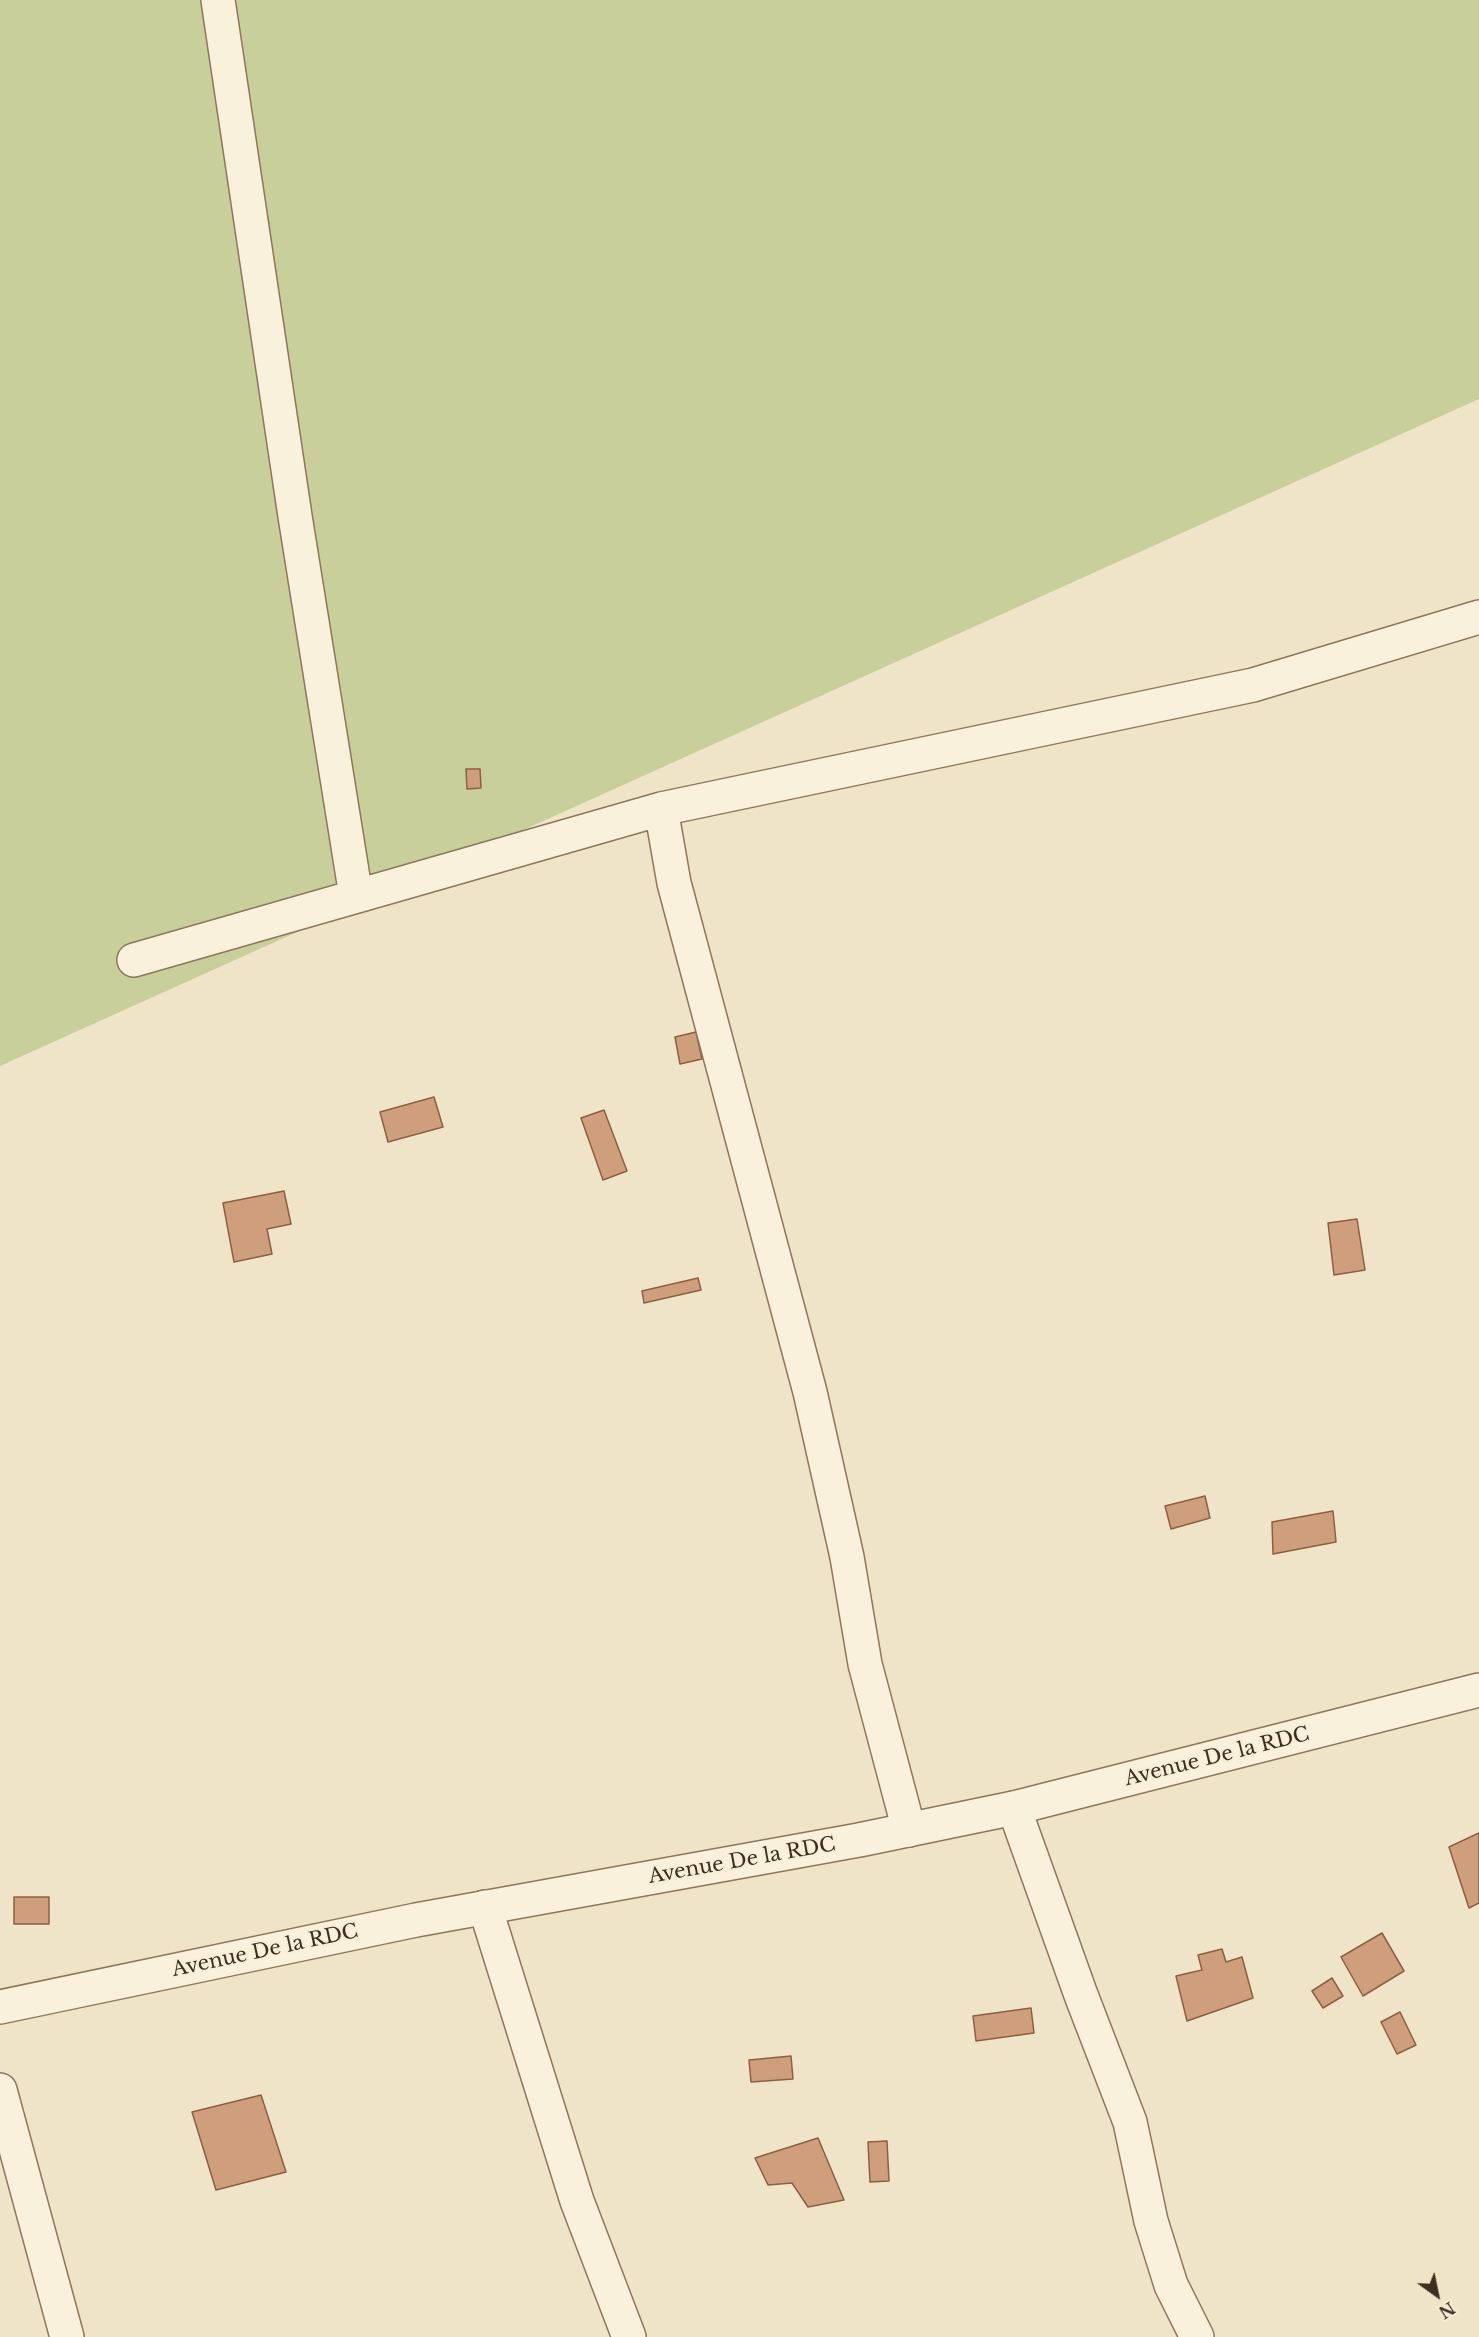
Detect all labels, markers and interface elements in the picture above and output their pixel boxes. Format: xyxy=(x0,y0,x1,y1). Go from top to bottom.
street label: Avenue De la RDC xyxy=(1122,1722,1312,1792)
street label: Avenue De la RDC xyxy=(647,1833,837,1889)
street label: Avenue De la RDC xyxy=(170,1920,360,1982)
north arrow xyxy=(1407,2265,1467,2325)
text: N xyxy=(1435,2298,1459,2323)

